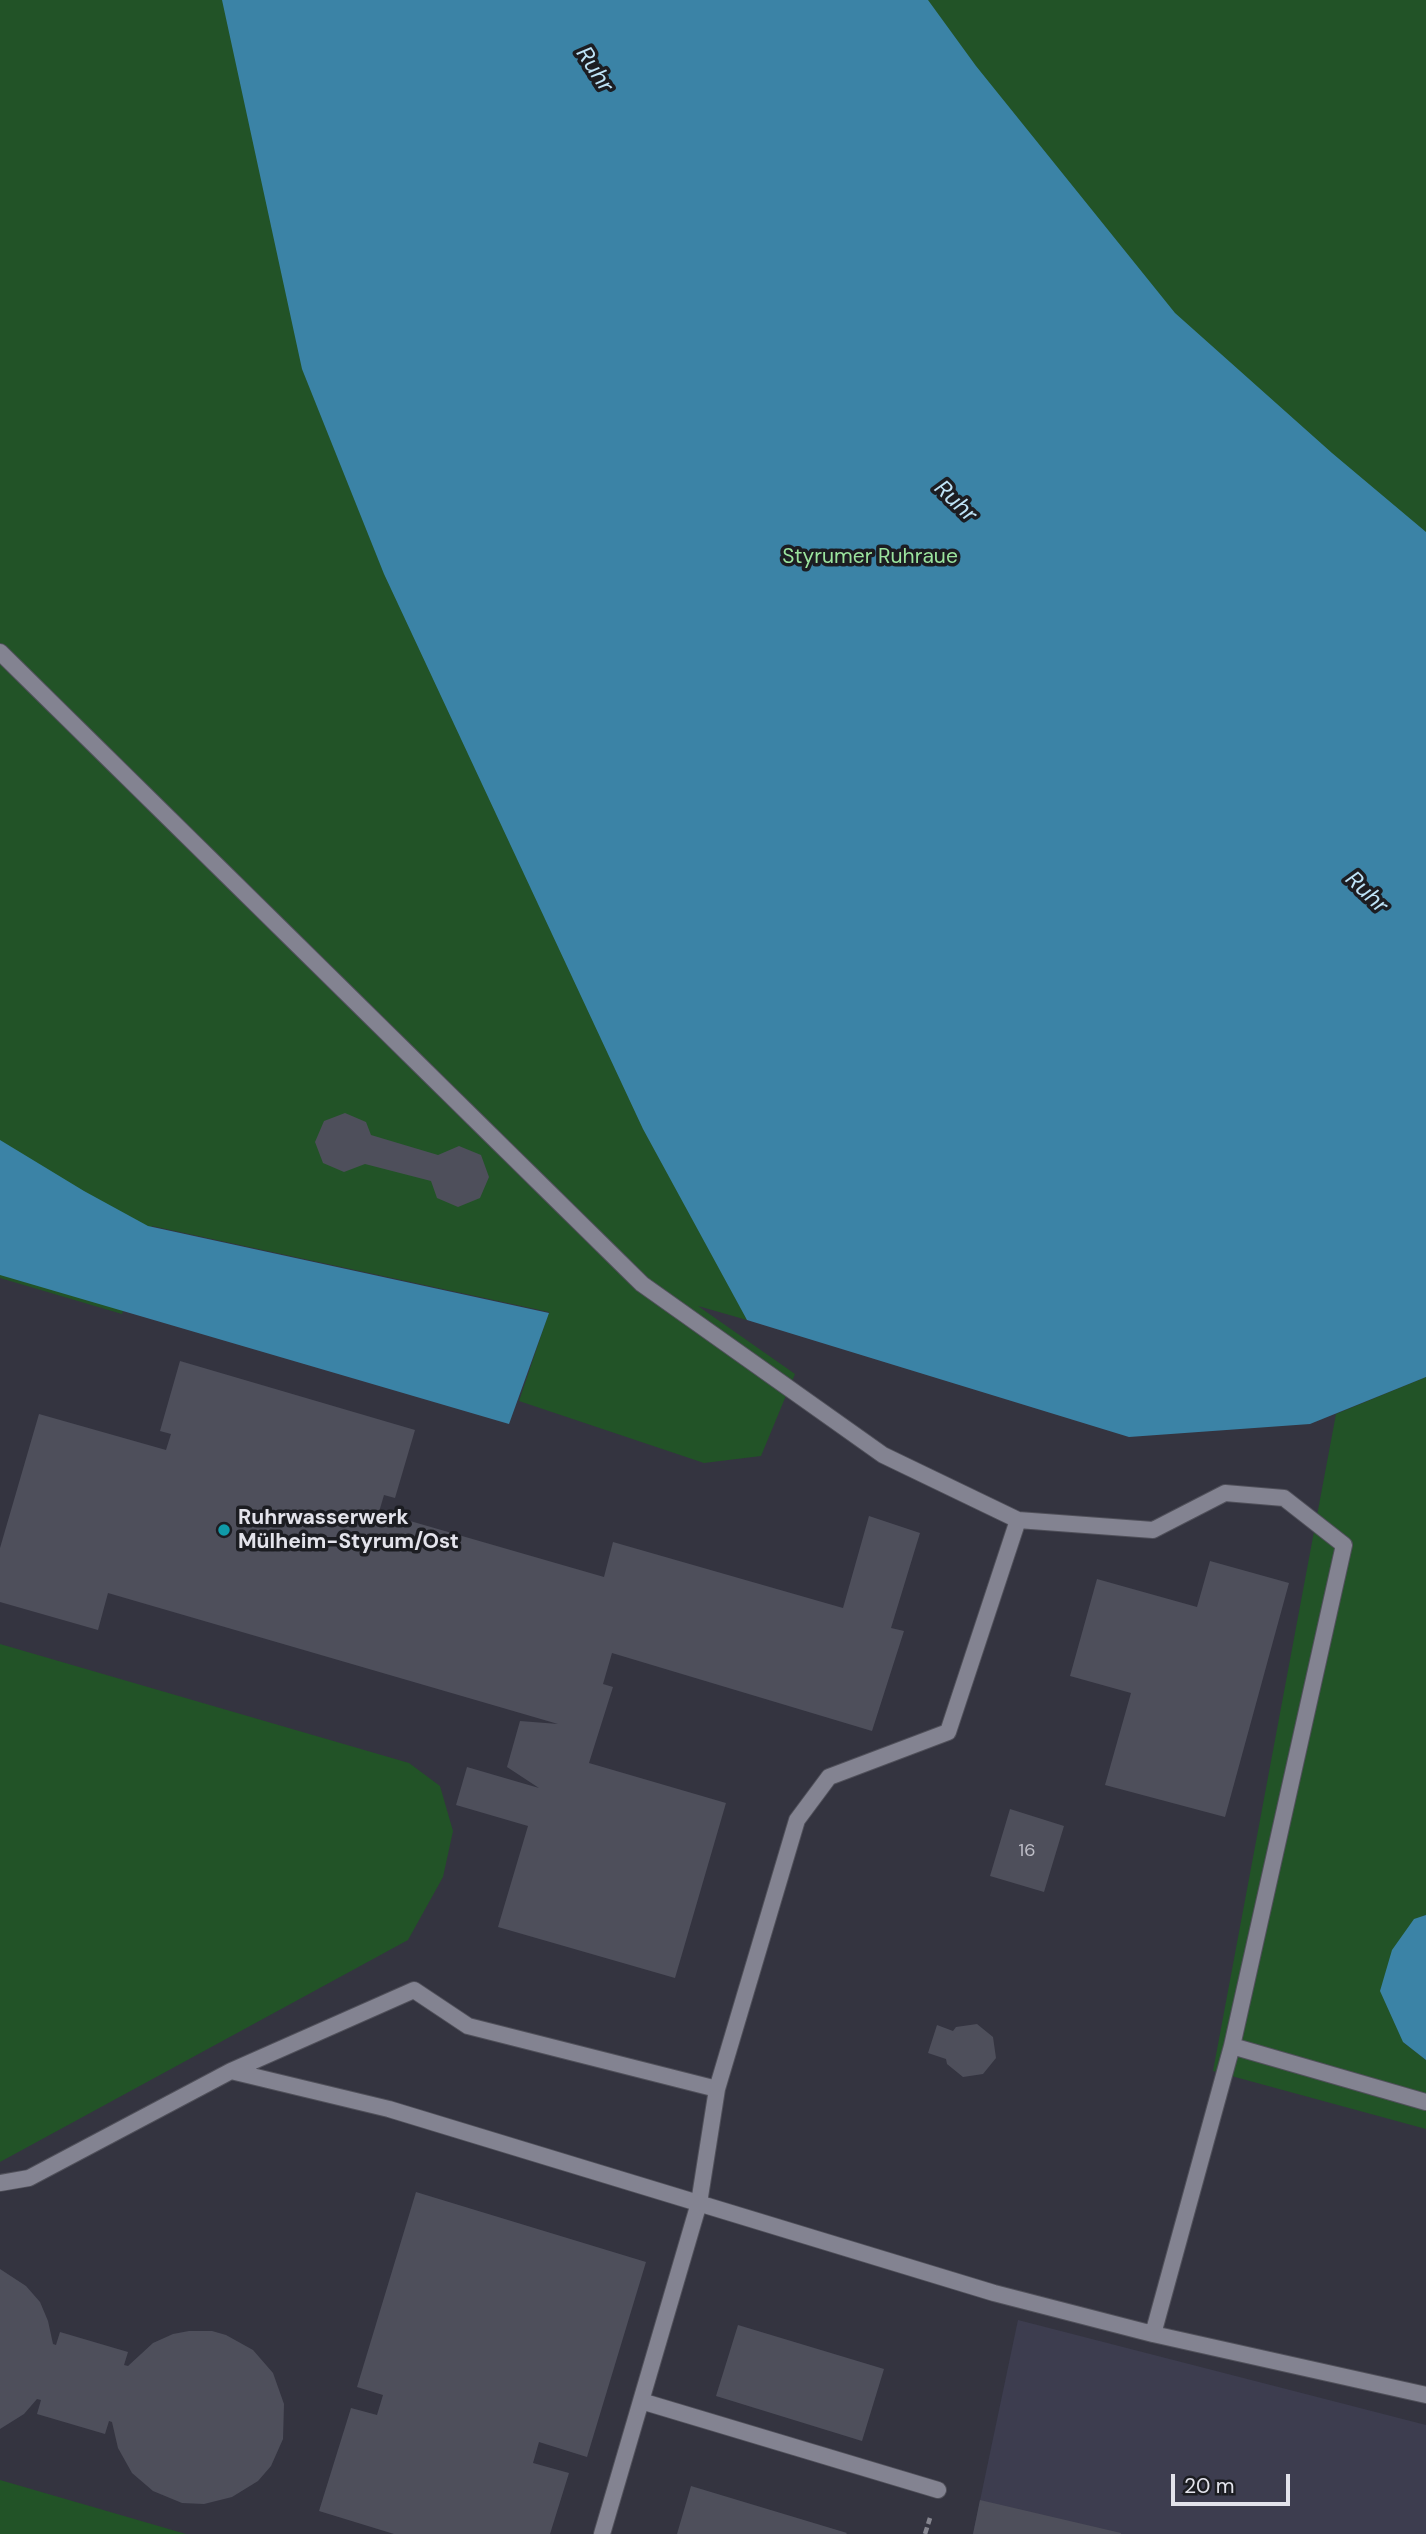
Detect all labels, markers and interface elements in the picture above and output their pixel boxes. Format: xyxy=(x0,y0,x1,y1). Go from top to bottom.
water label: Ruhr xyxy=(569,42,619,98)
water label: Ruhr xyxy=(928,475,982,529)
park label: Styrumer Ruhraue xyxy=(782,544,958,570)
water label: Ruhr xyxy=(1339,866,1393,920)
place label: Ruhrwasserwerk Mülheim-Styrum/Ost xyxy=(238,1505,459,1555)
marker: Ruhrwasserwerk Mülheim-Styrum/Ost xyxy=(216,1522,232,1538)
house number: 16 xyxy=(1019,1840,1035,1862)
scale bar xyxy=(1174,2460,1293,2504)
text: 20 m xyxy=(1184,2472,1235,2500)

